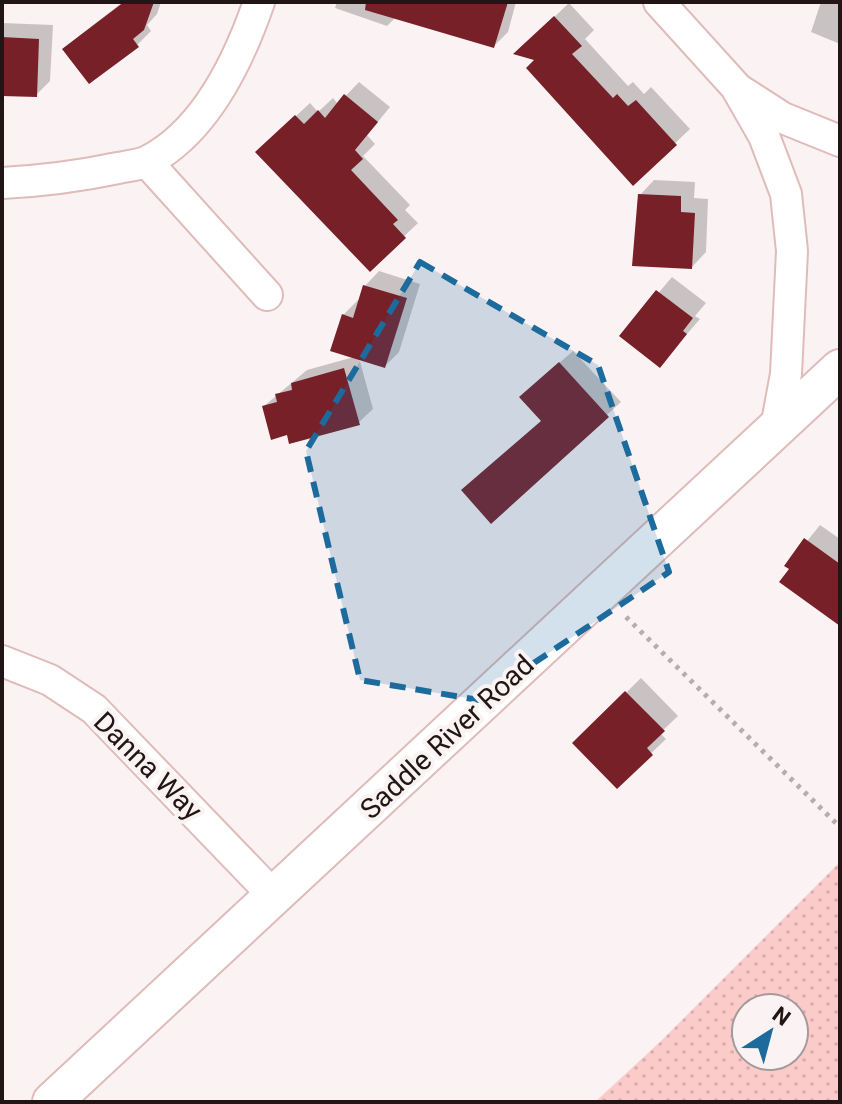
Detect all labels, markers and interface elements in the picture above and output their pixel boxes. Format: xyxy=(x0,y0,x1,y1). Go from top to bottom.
street label: Saddle River Road xyxy=(353,648,541,826)
street label: Danna Way xyxy=(87,705,209,827)
north arrow xyxy=(730,992,810,1072)
text: N xyxy=(768,1002,795,1031)

